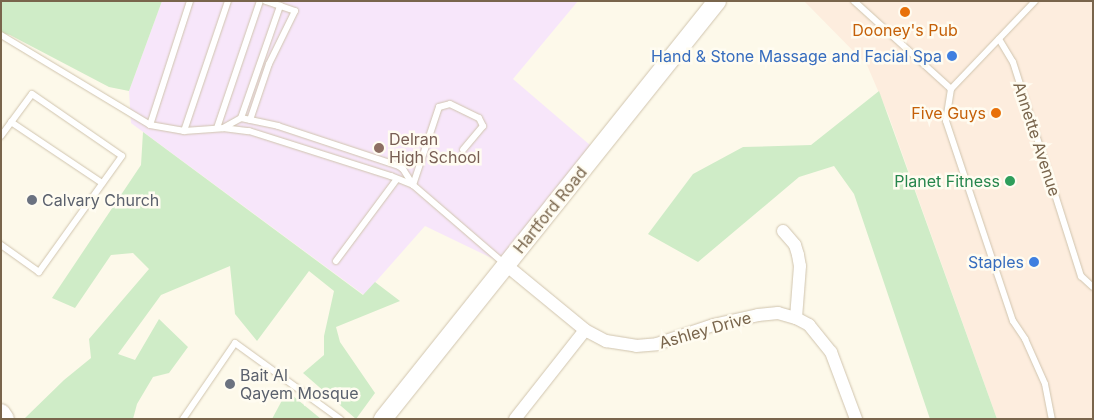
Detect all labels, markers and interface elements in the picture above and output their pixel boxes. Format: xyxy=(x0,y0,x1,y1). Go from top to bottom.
marker: Dooney's Pub xyxy=(899,6,911,18)
place label: Dooney's Pub xyxy=(852,20,958,40)
place label: Hand & Stone Massage and Facial Spa xyxy=(651,46,942,66)
marker: Hand & Stone Massage and Facial Spa xyxy=(946,50,958,62)
street label: Annette Avenue xyxy=(1009,79,1065,199)
place label: Five Guys xyxy=(911,103,986,123)
marker: Five Guys xyxy=(990,107,1002,119)
place label: Delran High School xyxy=(389,129,480,167)
marker: Delran High School xyxy=(373,142,385,154)
street label: Hartford Road xyxy=(509,163,591,257)
place label: Planet Fitness xyxy=(894,171,1000,191)
marker: Planet Fitness xyxy=(1004,175,1016,187)
place label: Calvary Church xyxy=(42,190,159,210)
marker: Calvary Church xyxy=(26,194,38,206)
place label: Staples xyxy=(968,252,1024,272)
marker: Staples xyxy=(1028,256,1040,268)
street label: Ashley Drive xyxy=(657,308,753,352)
place label: Bait Al Qayem Mosque xyxy=(240,365,359,403)
marker: Bait Al Qayem Mosque xyxy=(224,378,236,390)

